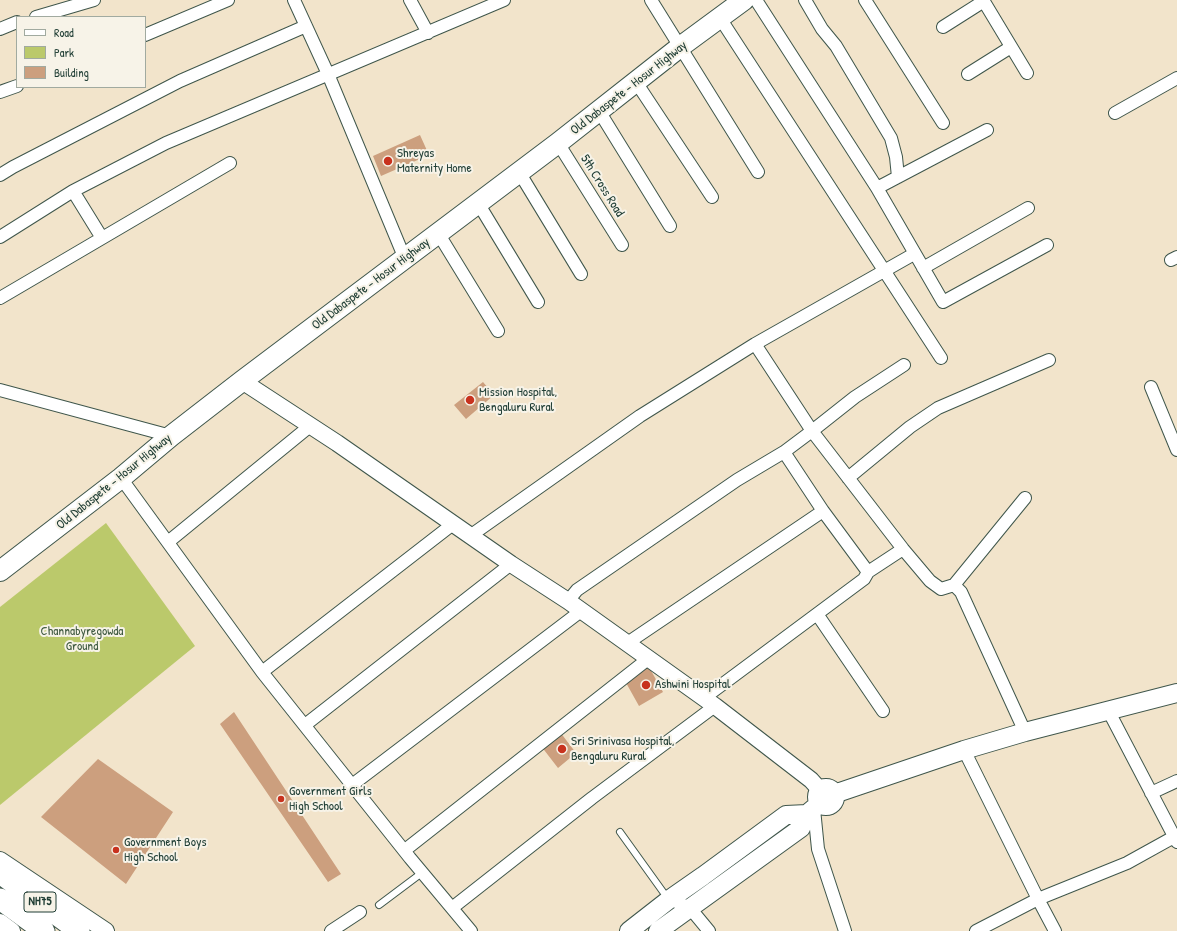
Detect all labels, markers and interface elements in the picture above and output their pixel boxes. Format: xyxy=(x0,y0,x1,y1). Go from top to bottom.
legend xyxy=(16,16,146,88)
text: Road xyxy=(54,24,74,41)
street label: Old Dabaspete - Hosur Highway xyxy=(568,38,690,138)
text: Park xyxy=(54,44,74,61)
text: Building xyxy=(54,64,89,81)
place label: Shreyas Maternity Home xyxy=(397,146,472,177)
street label: 5th Cross Road xyxy=(577,152,627,220)
marker: Shreyas Maternity Home xyxy=(382,155,394,167)
street label: Old Dabaspete - Hosur Highway xyxy=(309,235,433,333)
place label: Mission Hospital, Bengaluru Rural xyxy=(479,385,557,416)
marker: Mission Hospital, Bengaluru Rural xyxy=(464,394,476,406)
street label: Old Dabaspete - Hosur Highway xyxy=(53,431,175,533)
park label: Channabyregowda Ground xyxy=(41,624,123,655)
place label: Ashwini Hospital xyxy=(655,677,730,693)
marker: Ashwini Hospital xyxy=(640,679,652,691)
place label: Sri Srinivasa Hospital, Bengaluru Rural xyxy=(571,734,674,765)
marker: Sri Srinivasa Hospital, Bengaluru Rural xyxy=(556,743,568,755)
place label: Government Girls High School xyxy=(289,784,372,815)
marker: Government Girls High School xyxy=(276,794,286,804)
place label: Government Boys High School xyxy=(124,835,206,866)
marker: Government Boys High School xyxy=(111,845,121,855)
road number: NH75 xyxy=(24,892,56,912)

